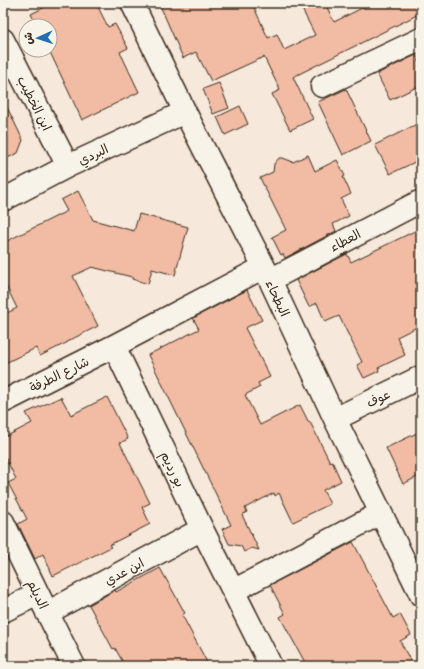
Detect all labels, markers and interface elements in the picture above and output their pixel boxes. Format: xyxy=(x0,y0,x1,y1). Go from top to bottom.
north arrow xyxy=(18,18,58,58)
text: ش xyxy=(19,32,38,45)
street label: ابن الخطيب xyxy=(11,72,58,135)
street label: البردي xyxy=(74,137,112,172)
street label: العطاء xyxy=(325,223,365,258)
street label: البطحاء xyxy=(259,276,296,321)
street label: شارع الطرفة xyxy=(25,350,93,399)
street label: عوف xyxy=(362,383,394,414)
street label: بو رديم xyxy=(154,447,191,491)
street label: ابن عدي xyxy=(100,551,148,592)
street label: الديلم xyxy=(20,575,55,613)

